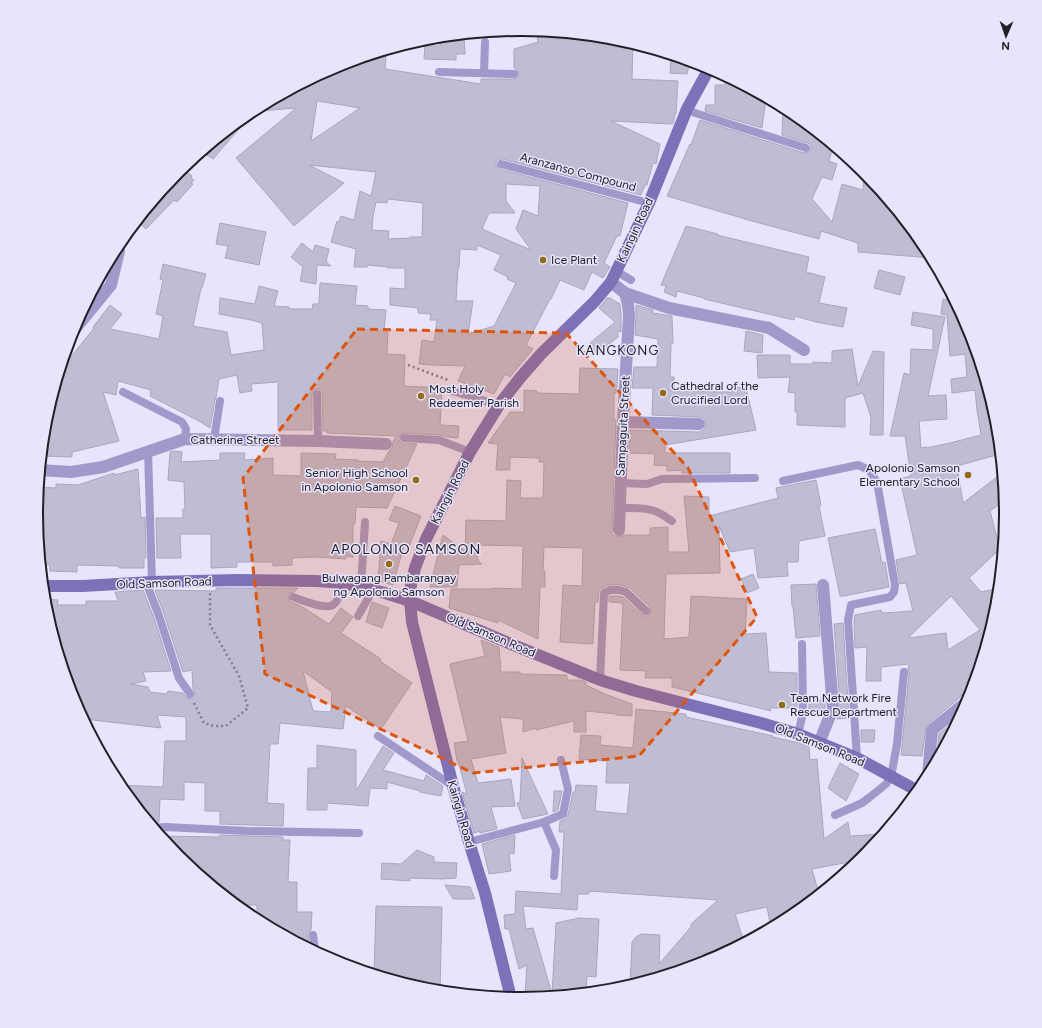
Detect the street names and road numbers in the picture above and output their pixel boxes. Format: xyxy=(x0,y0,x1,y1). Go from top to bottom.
street label: Aranzanso Compound xyxy=(518,150,638,194)
street label: Kaingin Road xyxy=(614,195,656,265)
street label: Sampaguita Street xyxy=(613,375,633,477)
street label: Catherine Street xyxy=(190,433,280,447)
street label: Kaingin Road xyxy=(428,458,472,526)
street label: Old Samson Road xyxy=(116,574,212,592)
street label: Old Samson Road xyxy=(444,610,538,660)
street label: Old Samson Road xyxy=(773,721,867,769)
street label: Kaingin Road xyxy=(445,778,477,850)

